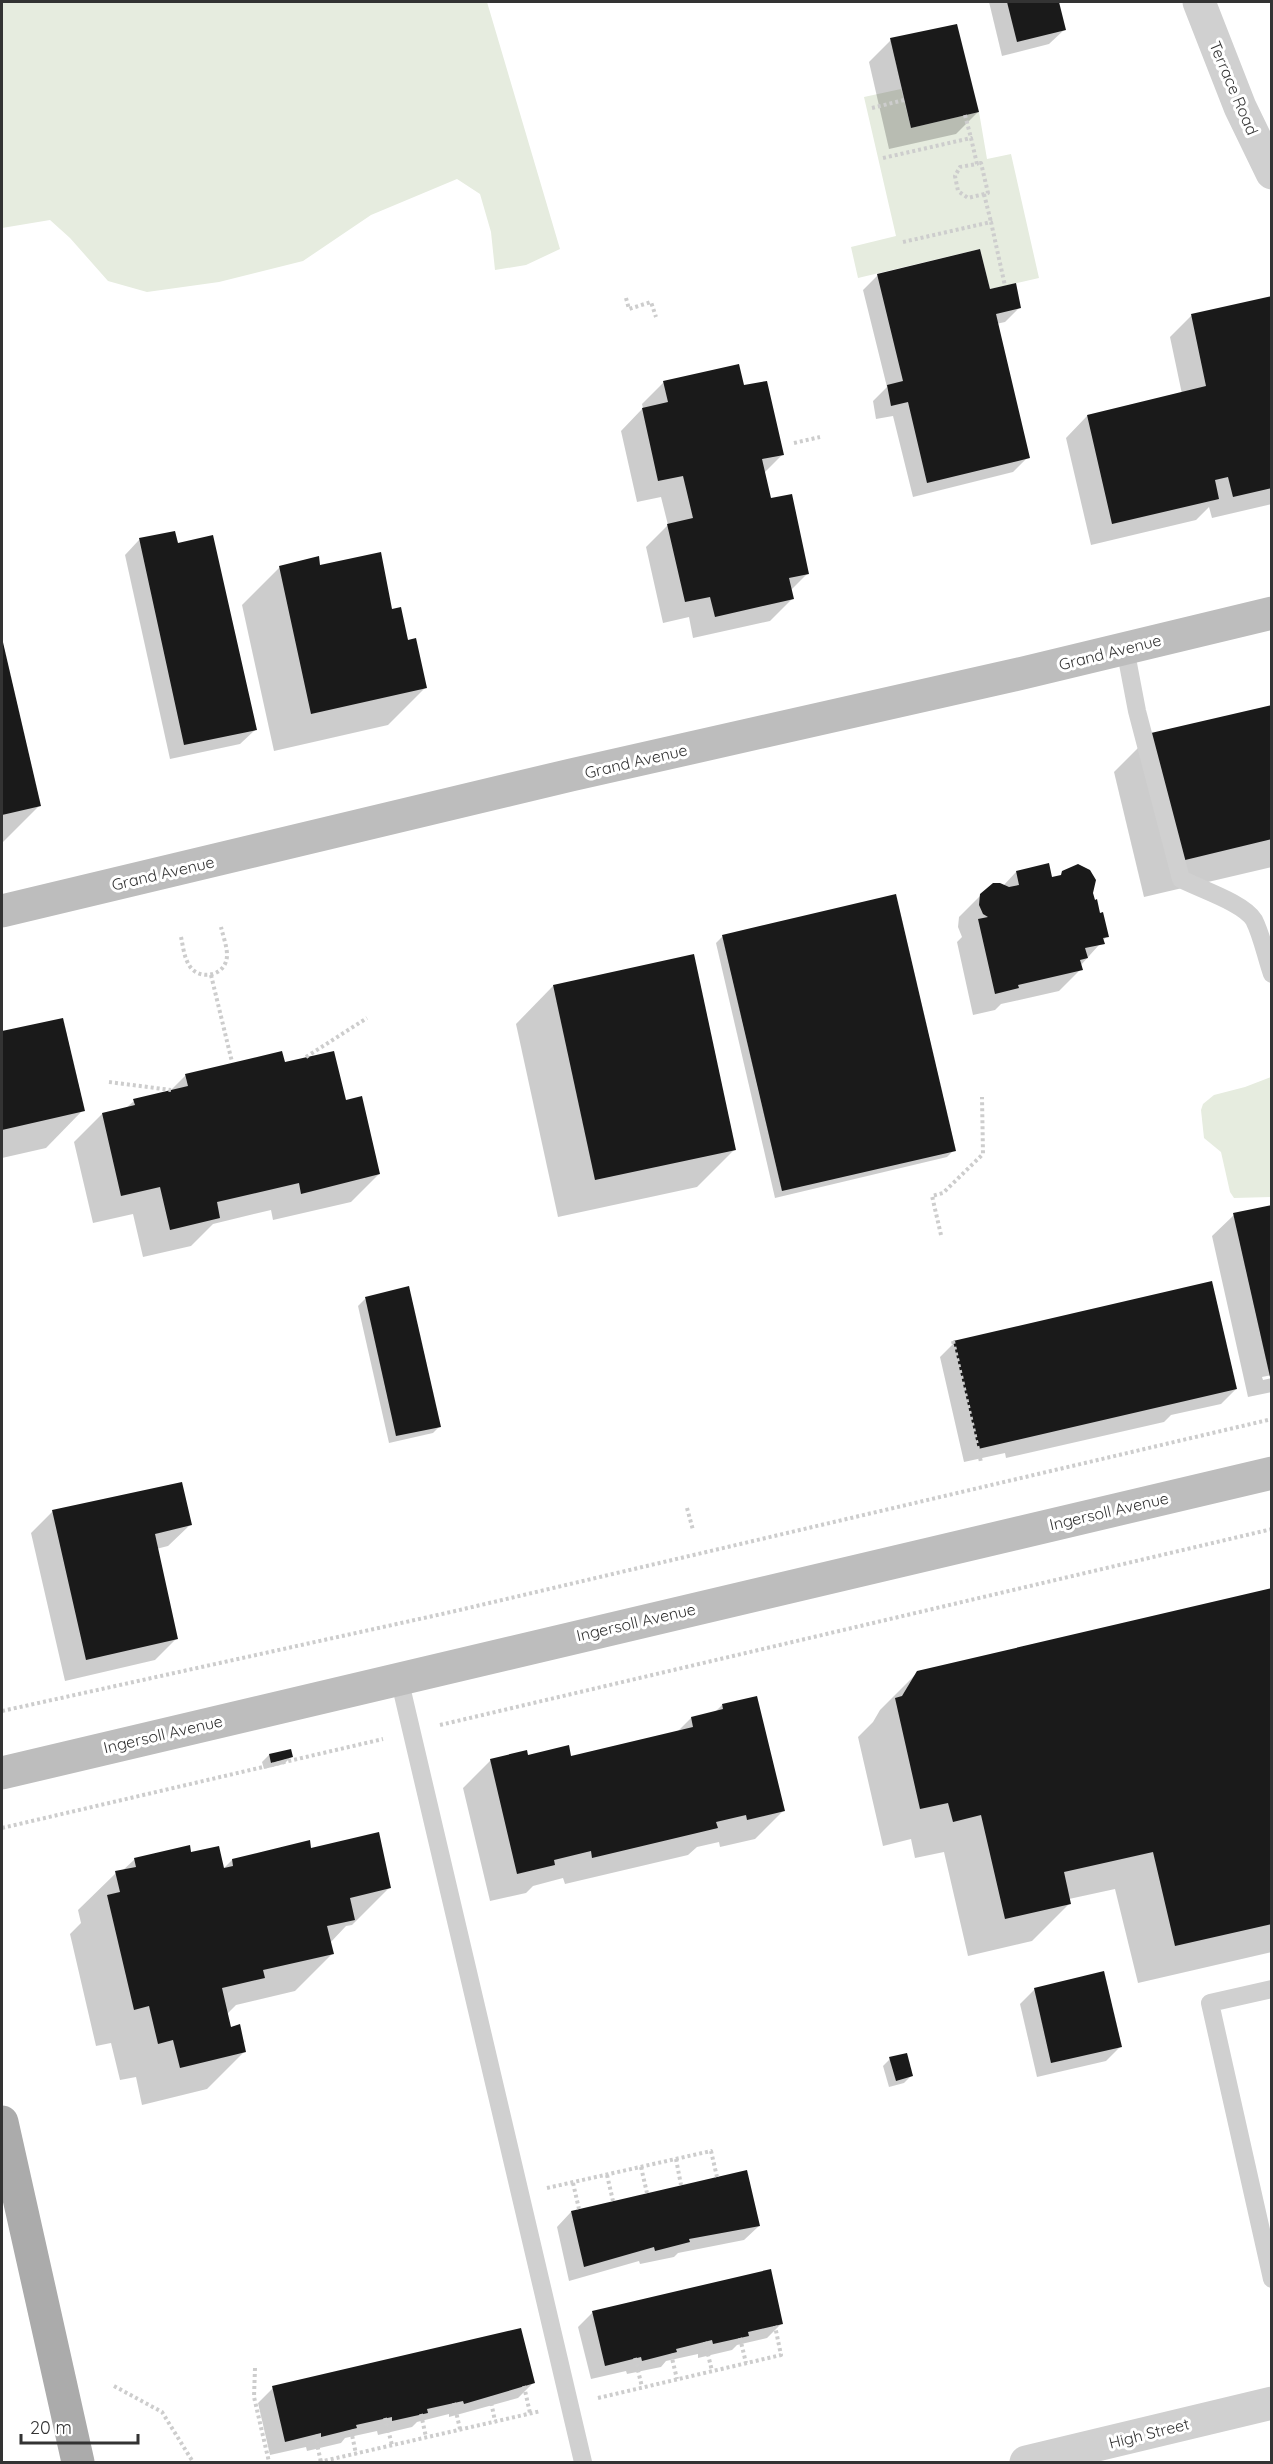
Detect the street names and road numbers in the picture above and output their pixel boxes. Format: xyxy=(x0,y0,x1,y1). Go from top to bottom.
street label: Terrace Road xyxy=(1205,38,1263,138)
street label: Grand Avenue xyxy=(1057,630,1163,674)
street label: Grand Avenue xyxy=(583,739,689,783)
street label: Grand Avenue xyxy=(110,851,216,895)
street label: Ingersoll Avenue xyxy=(1047,1488,1171,1534)
street label: Ingersoll Avenue xyxy=(574,1599,698,1645)
street label: Ingersoll Avenue xyxy=(101,1711,225,1757)
street label: High Street xyxy=(1107,2413,1191,2453)

